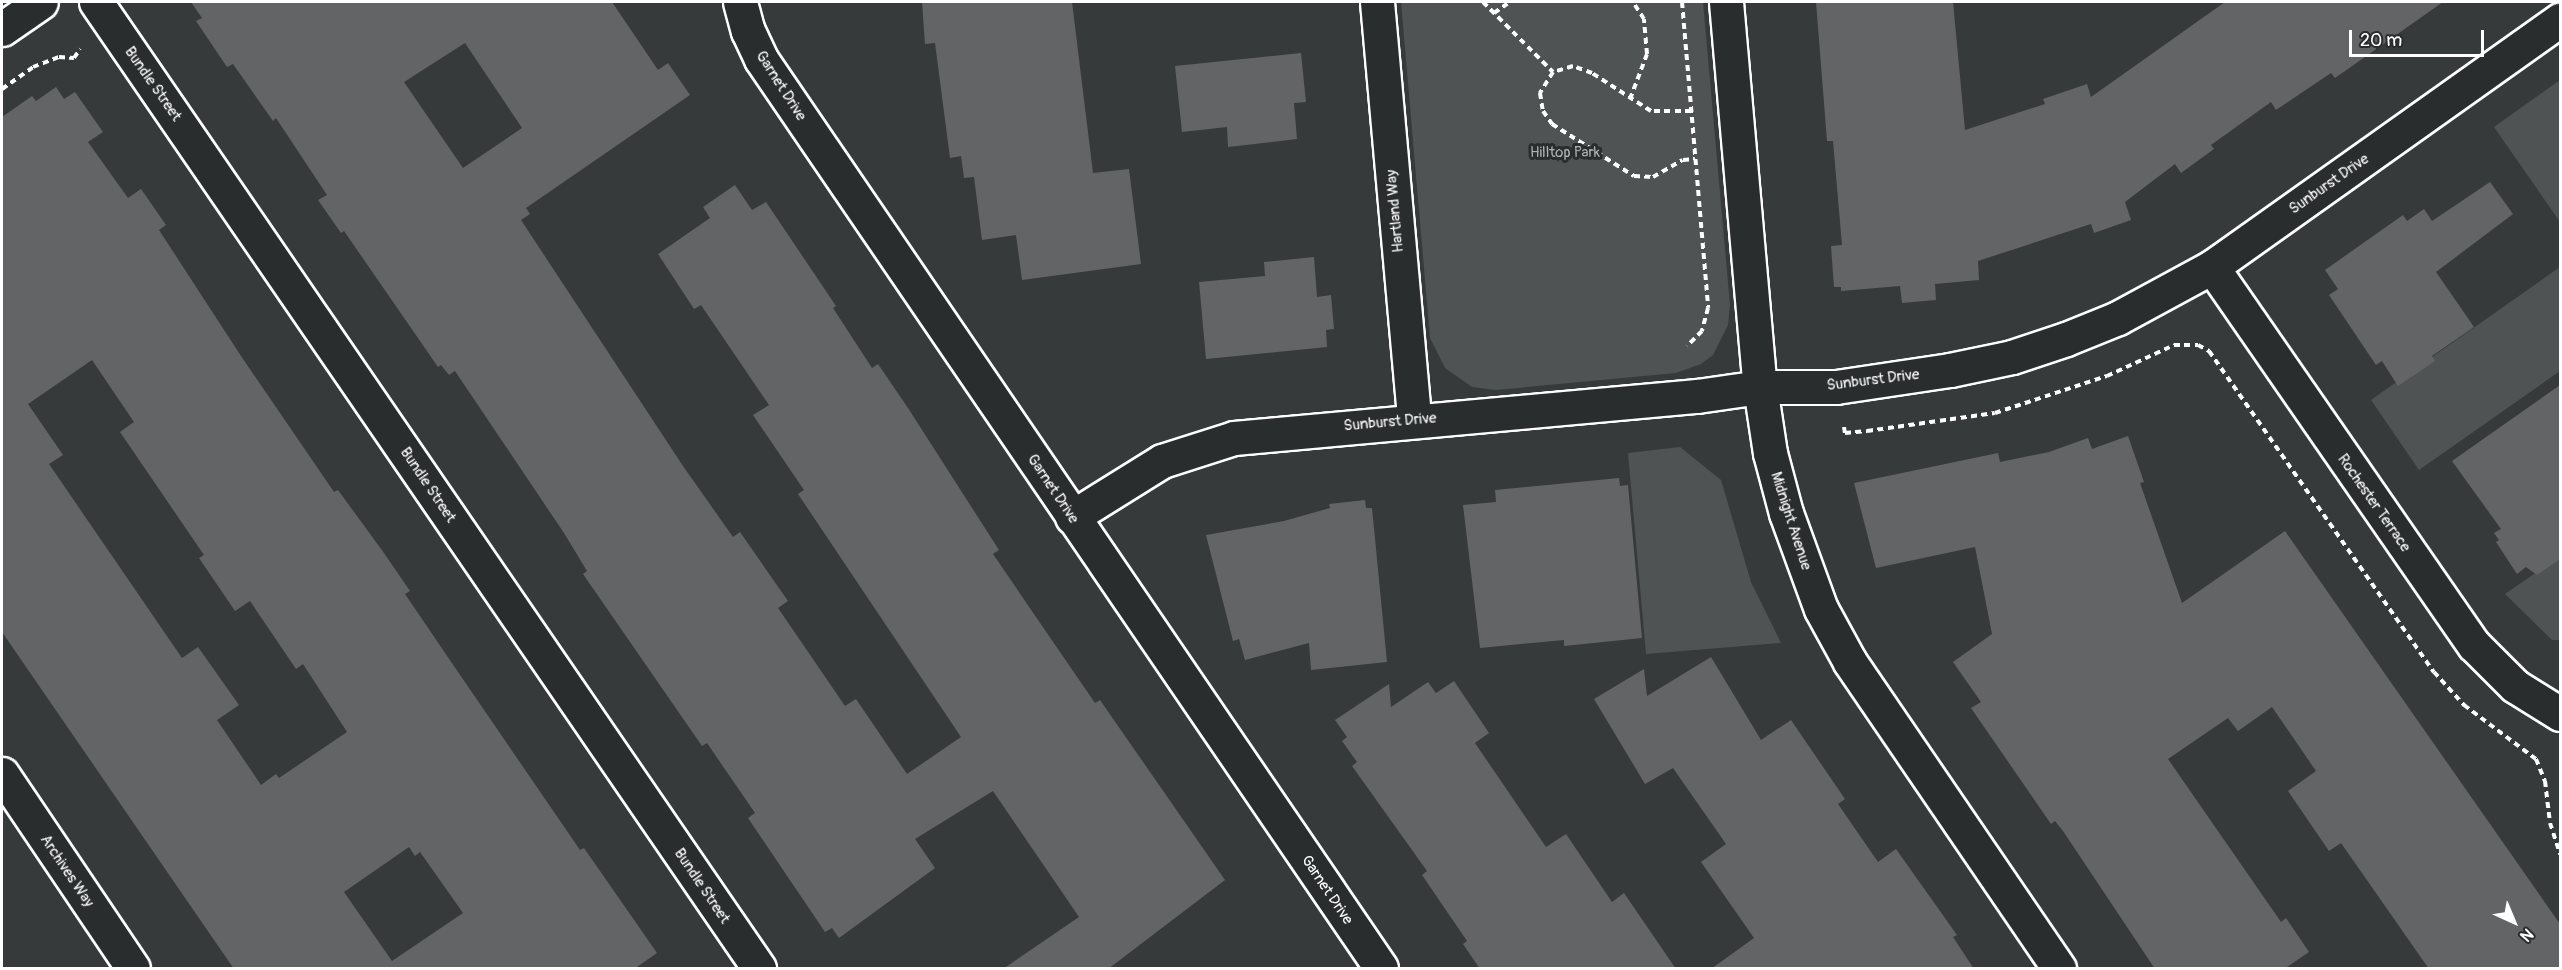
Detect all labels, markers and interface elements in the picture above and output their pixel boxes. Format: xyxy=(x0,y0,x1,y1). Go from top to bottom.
scale bar xyxy=(2352,18,2487,56)
text: 20 m xyxy=(2360,29,2402,52)
street label: Bundle Street xyxy=(121,43,185,125)
street label: Garnet Drive xyxy=(752,48,810,124)
park label: Hilltop Park xyxy=(1530,144,1600,162)
street label: Sunburst Drive xyxy=(2286,150,2372,218)
street label: Hartland Way xyxy=(1382,169,1408,253)
street label: Sunburst Drive xyxy=(1826,365,1920,395)
street label: Sunburst Drive xyxy=(1343,409,1437,435)
street label: Bundle Street xyxy=(396,444,460,526)
street label: Garnet Drive xyxy=(1023,451,1083,527)
street label: Rochester Terrace xyxy=(2334,451,2414,555)
street label: Midnight Avenue xyxy=(1767,470,1815,572)
street label: Archives Way xyxy=(36,831,98,911)
street label: Bundle Street xyxy=(670,845,734,927)
street label: Garnet Drive xyxy=(1297,852,1357,928)
north arrow xyxy=(2484,892,2544,952)
text: N xyxy=(2516,924,2537,946)

